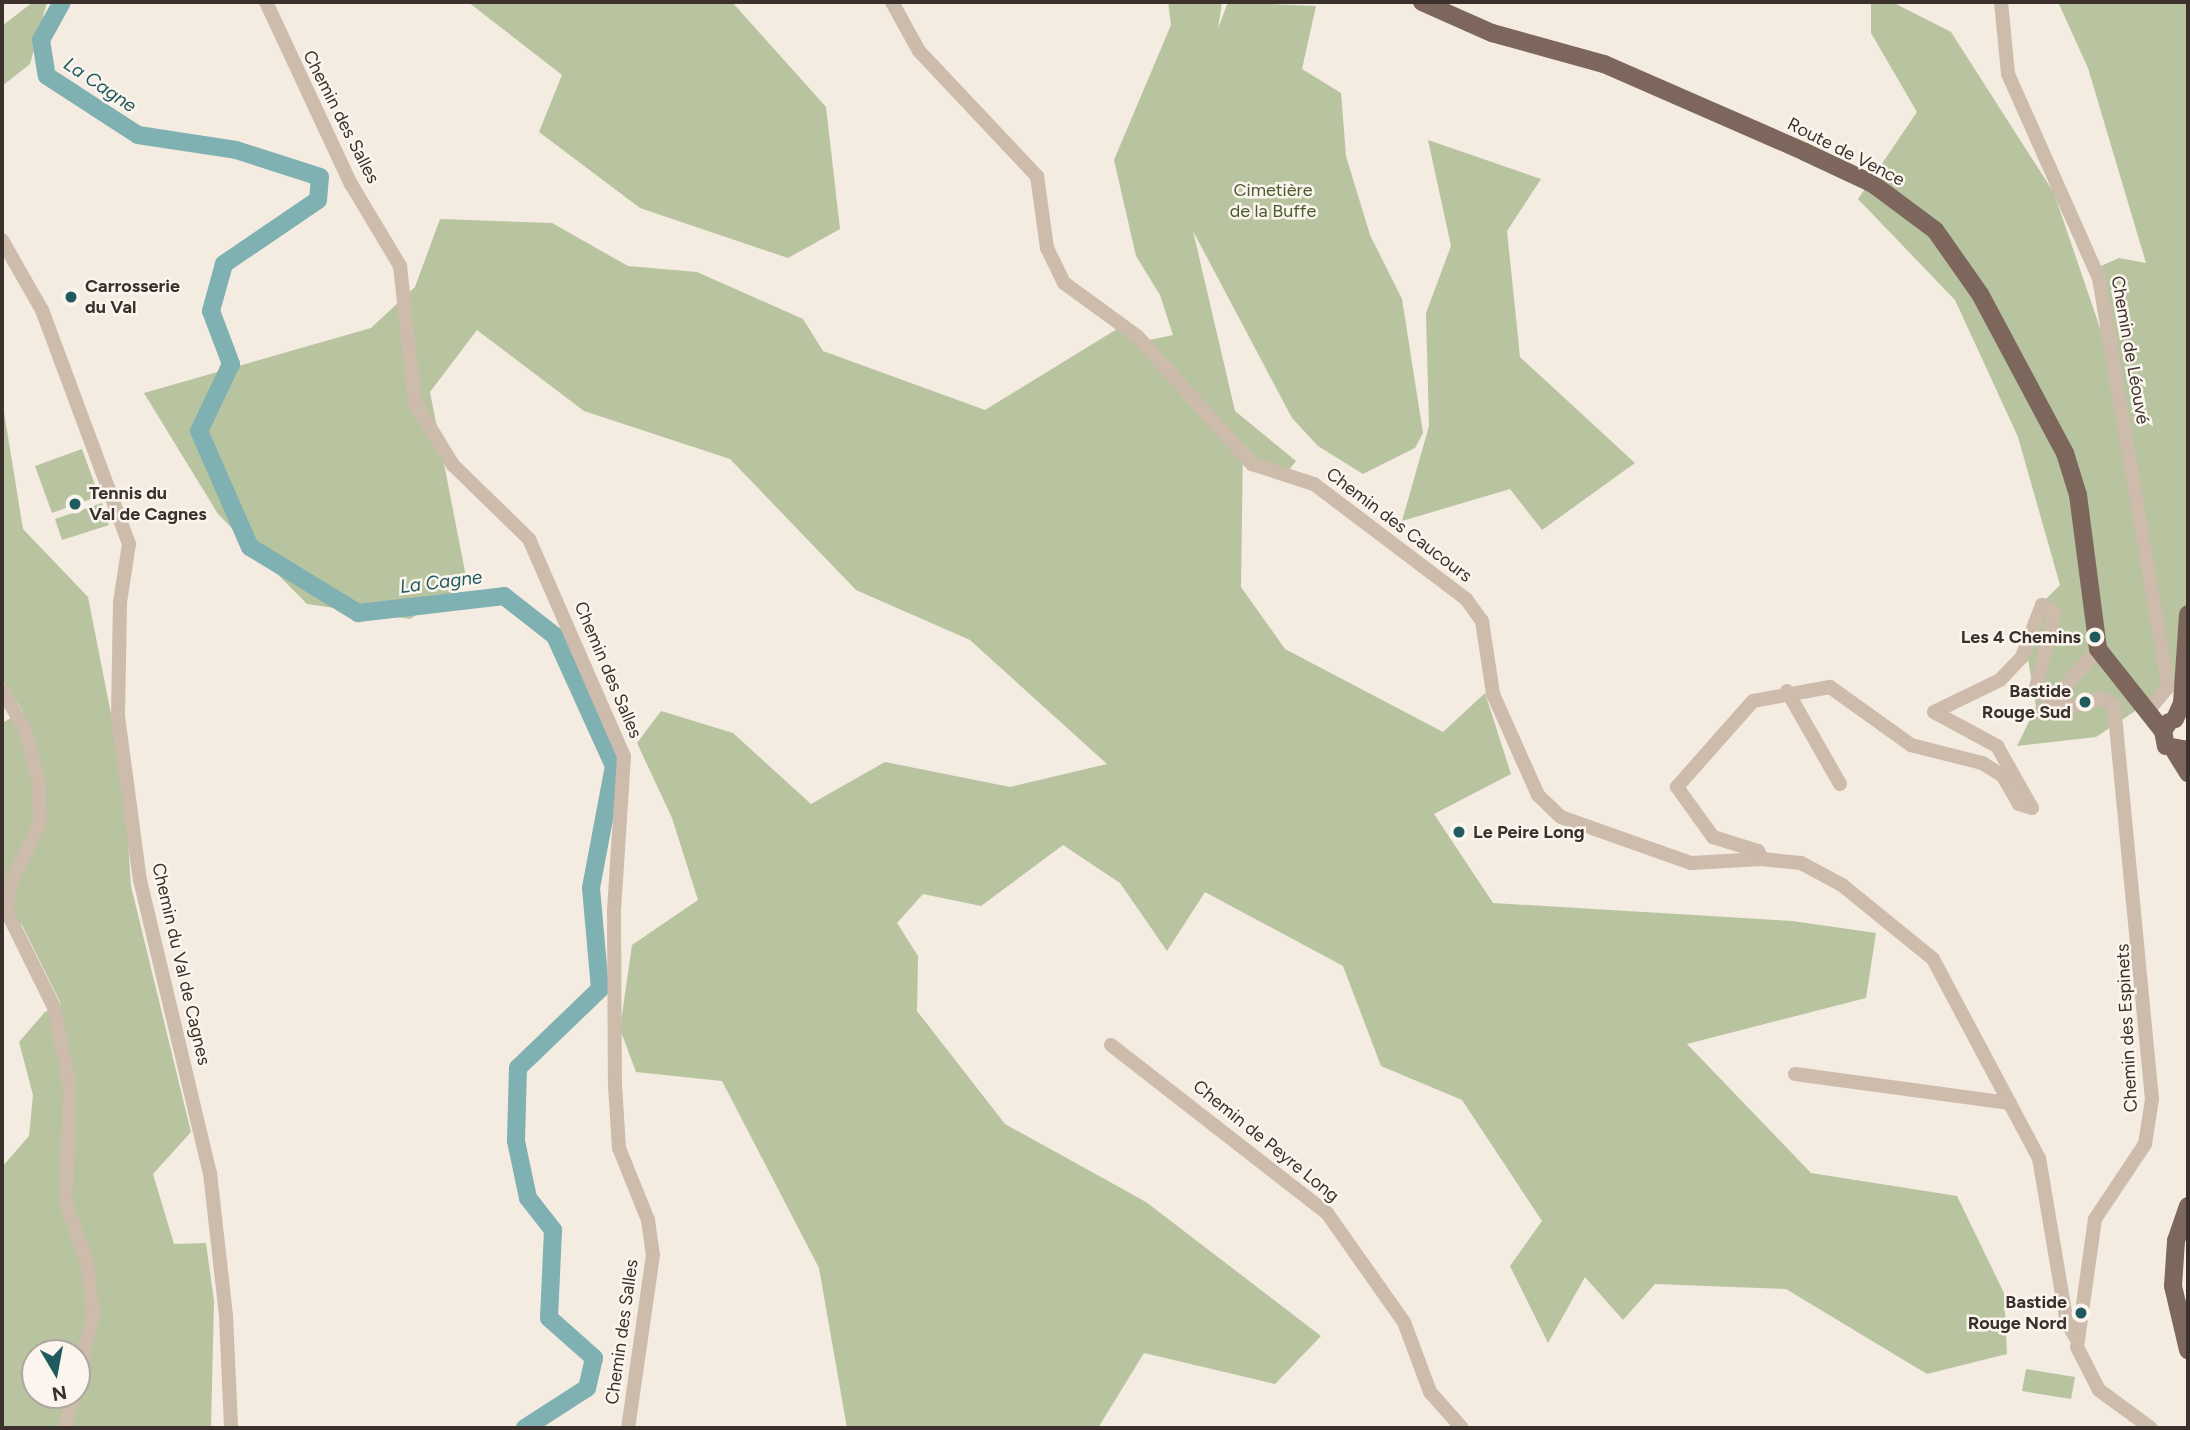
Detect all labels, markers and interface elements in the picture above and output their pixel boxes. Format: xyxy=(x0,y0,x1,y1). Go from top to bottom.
street label: Chemin des Salles xyxy=(298,47,384,187)
water label: La Cagne xyxy=(59,52,141,118)
street label: Route de Vence xyxy=(1784,113,1908,191)
park label: Cimetière de la Buffe xyxy=(1230,180,1316,222)
street label: Chemin de Léouvé xyxy=(2106,274,2154,426)
place label: Carrosserie du Val xyxy=(85,276,180,318)
marker: Carrosserie du Val xyxy=(63,289,79,305)
street label: Chemin des Caucours xyxy=(1322,463,1476,587)
place label: Tennis du Val de Cagnes xyxy=(89,483,207,526)
marker: Tennis du Val de Cagnes xyxy=(67,496,83,512)
water label: La Cagne xyxy=(399,566,483,598)
street label: Chemin des Salles xyxy=(569,598,647,742)
place label: Les 4 Chemins xyxy=(1961,626,2081,648)
marker: Les 4 Chemins xyxy=(2087,629,2103,645)
place label: Bastide Rouge Sud xyxy=(1982,681,2071,724)
marker: Bastide Rouge Sud xyxy=(2077,694,2093,710)
place label: Le Peire Long xyxy=(1473,821,1585,843)
marker: Le Peire Long xyxy=(1451,824,1467,840)
street label: Chemin du Val de Cagnes xyxy=(147,861,215,1067)
street label: Chemin des Espinets xyxy=(2112,943,2142,1113)
street label: Chemin de Peyre Long xyxy=(1189,1075,1343,1207)
street label: Chemin des Salles xyxy=(601,1258,643,1406)
place label: Bastide Rouge Nord xyxy=(1968,1292,2067,1334)
marker: Bastide Rouge Nord xyxy=(2073,1305,2089,1321)
north arrow xyxy=(21,1339,91,1409)
text: N xyxy=(50,1381,69,1406)

